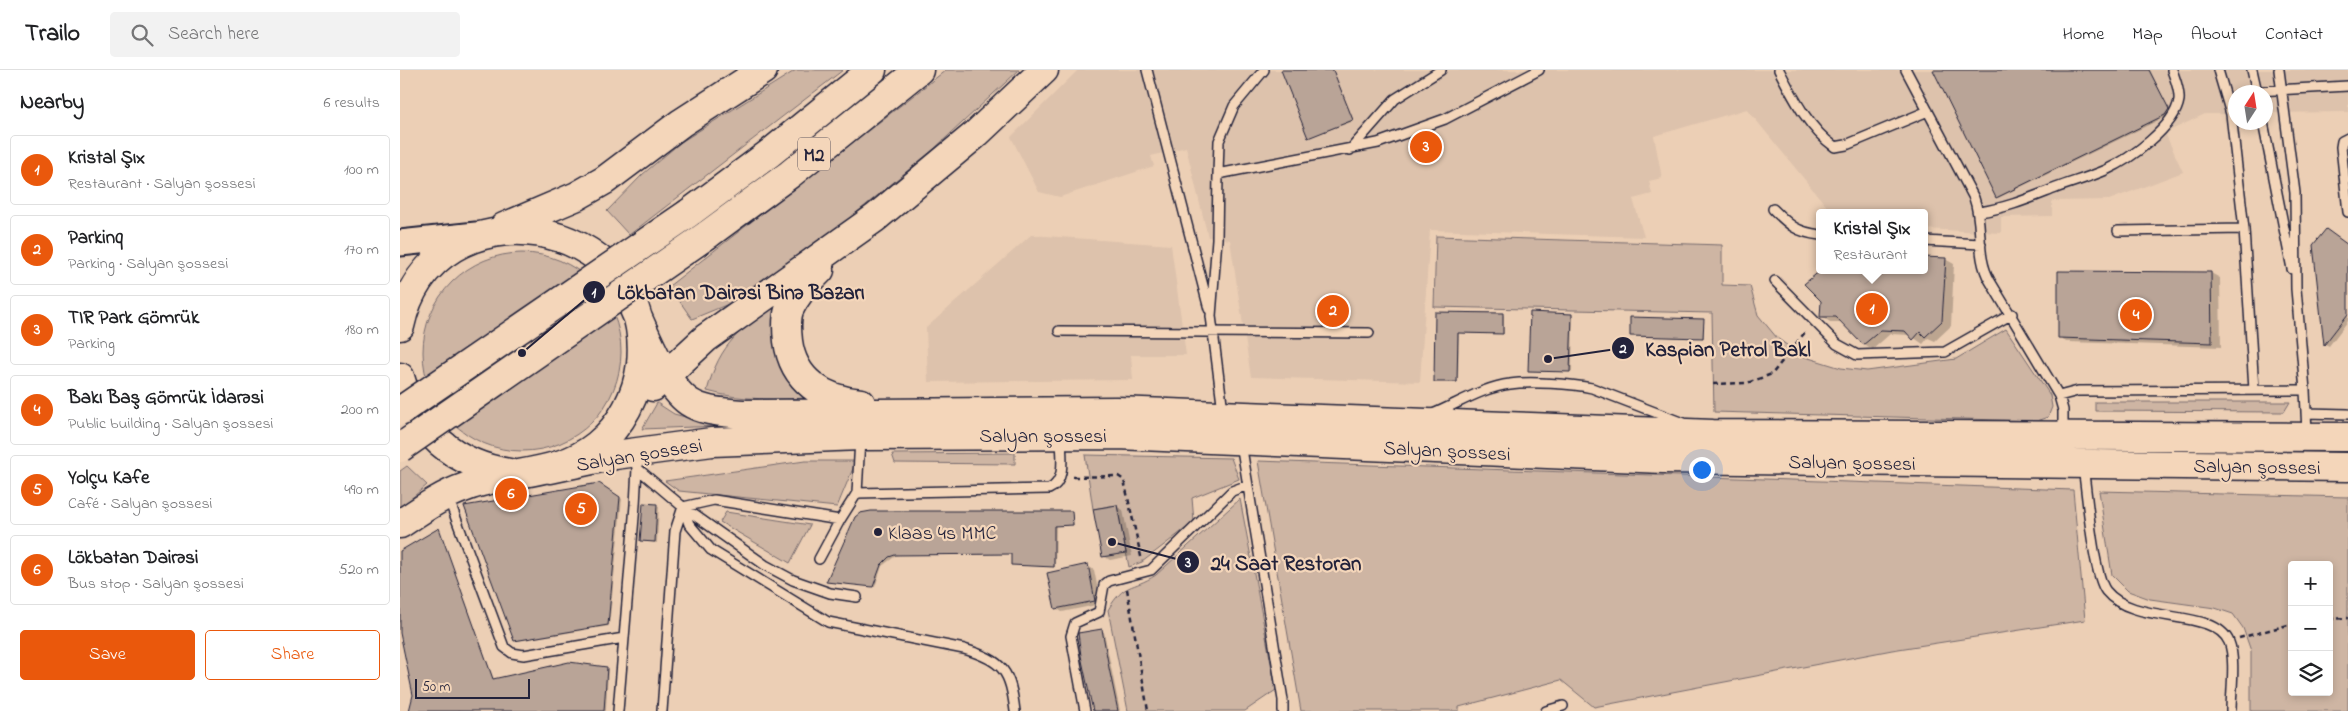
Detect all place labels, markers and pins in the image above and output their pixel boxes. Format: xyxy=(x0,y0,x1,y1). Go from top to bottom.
pin: 3 xyxy=(1410,128,1442,166)
callout: Lökbatan Dairəsi Binə Bazarı xyxy=(582,274,874,310)
pin: 1 xyxy=(1856,290,1888,328)
pin: 2 xyxy=(1317,292,1349,330)
pin: 4 xyxy=(2120,296,2152,334)
callout: Kaspian Petrol Bakl xyxy=(1611,330,1821,366)
pin: 6 xyxy=(495,475,527,513)
pin: 5 xyxy=(565,490,597,528)
place label: Klaas 4s MMC xyxy=(888,520,997,549)
marker: Klaas 4s MMC xyxy=(872,526,884,538)
callout: 24 Saat Restoran xyxy=(1175,544,1371,580)

